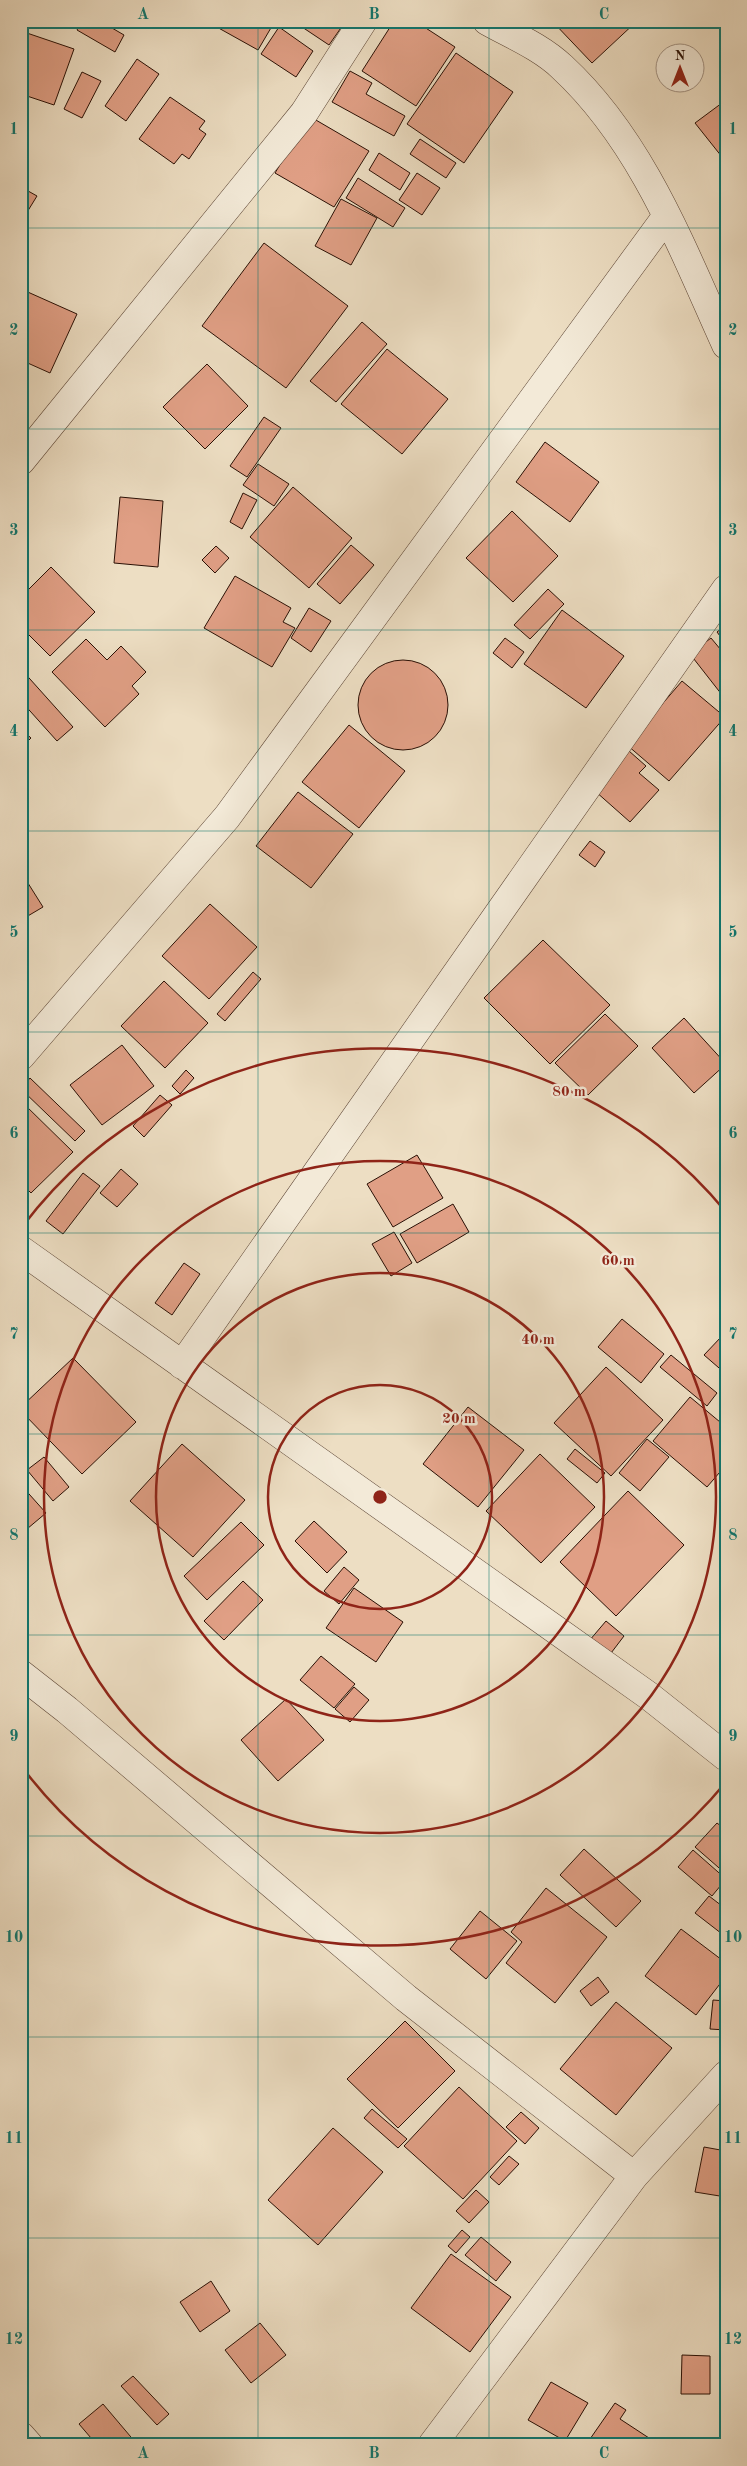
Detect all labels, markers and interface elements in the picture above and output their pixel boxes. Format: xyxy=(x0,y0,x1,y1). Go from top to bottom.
text: A xyxy=(137,7,149,23)
text: B xyxy=(368,7,380,23)
text: C xyxy=(599,7,609,23)
north arrow xyxy=(654,42,704,92)
text: N xyxy=(675,49,686,63)
text: 1 xyxy=(9,122,19,138)
text: 1 xyxy=(728,122,738,138)
text: 2 xyxy=(9,323,19,339)
text: 2 xyxy=(728,323,738,339)
text: 3 xyxy=(9,523,19,539)
text: 3 xyxy=(728,523,738,539)
text: 4 xyxy=(9,724,19,740)
text: 4 xyxy=(728,724,738,740)
text: 5 xyxy=(9,925,19,941)
text: 5 xyxy=(728,925,738,941)
text: 80 m xyxy=(552,1085,586,1100)
text: 6 xyxy=(9,1126,19,1142)
text: 6 xyxy=(728,1126,738,1142)
text: 60 m xyxy=(601,1254,635,1269)
text: 7 xyxy=(9,1327,19,1343)
text: 7 xyxy=(728,1327,738,1343)
text: 40 m xyxy=(521,1333,555,1348)
text: 20 m xyxy=(442,1412,476,1427)
centre of rings xyxy=(371,1488,389,1506)
text: 8 xyxy=(9,1528,19,1544)
text: 8 xyxy=(728,1528,738,1544)
text: 9 xyxy=(9,1729,19,1745)
text: 9 xyxy=(728,1729,738,1745)
text: 10 xyxy=(5,1930,23,1946)
text: 10 xyxy=(724,1930,742,1946)
text: 11 xyxy=(5,2131,23,2147)
text: 11 xyxy=(724,2131,742,2147)
text: 12 xyxy=(5,2332,23,2348)
text: 12 xyxy=(724,2332,742,2348)
text: A xyxy=(137,2446,149,2462)
text: B xyxy=(368,2446,380,2462)
text: C xyxy=(599,2446,609,2462)

